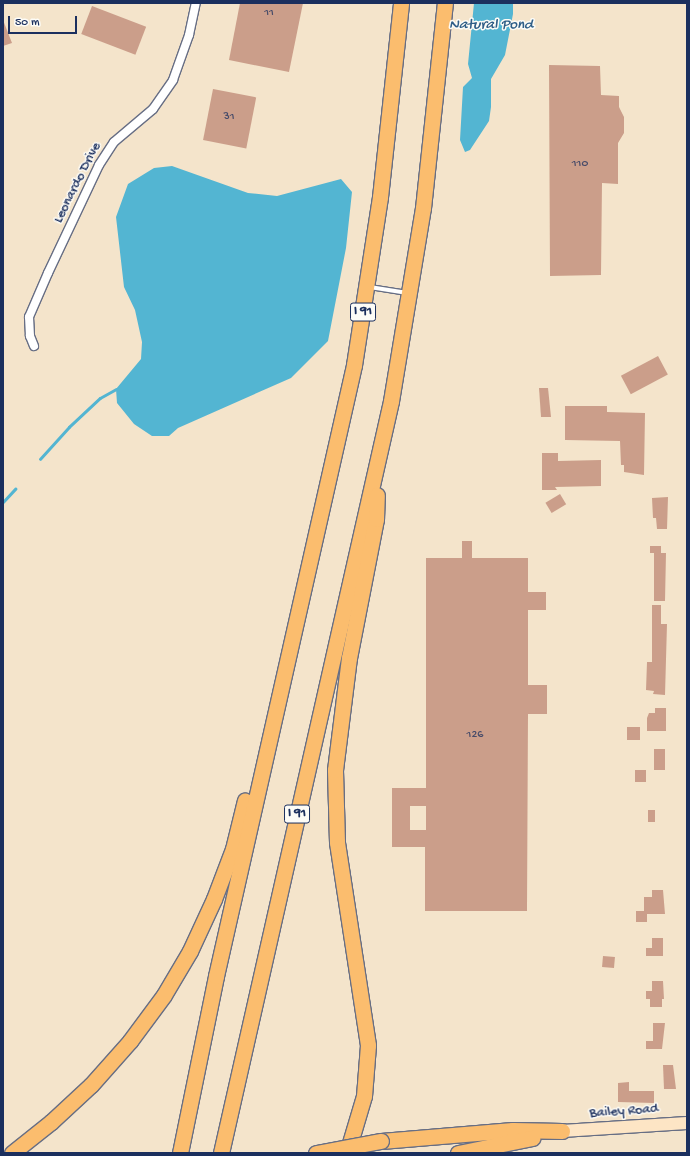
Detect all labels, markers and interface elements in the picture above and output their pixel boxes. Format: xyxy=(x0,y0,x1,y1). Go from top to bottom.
house number: 11 xyxy=(264,7,274,21)
scale bar xyxy=(10,8,79,34)
text: 50 m xyxy=(15,16,40,30)
water label: Natural Pond xyxy=(449,17,533,35)
house number: 31 xyxy=(223,111,235,125)
street label: Leonardo Drive xyxy=(50,140,106,226)
house number: 110 xyxy=(572,158,588,172)
road number: I 91 xyxy=(350,301,376,323)
house number: 126 xyxy=(467,729,483,743)
road number: I 91 xyxy=(284,803,310,825)
street label: Bailey Road xyxy=(589,1101,659,1123)

